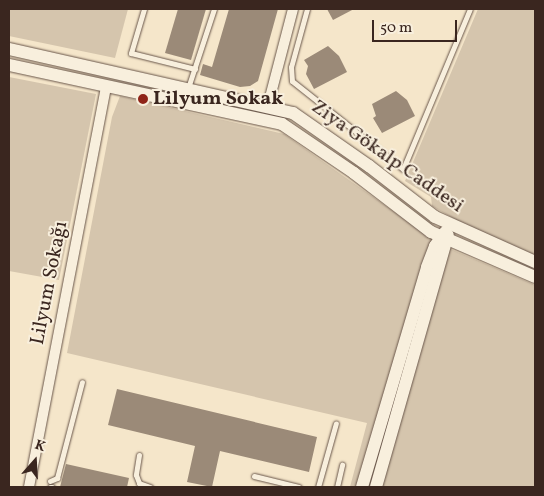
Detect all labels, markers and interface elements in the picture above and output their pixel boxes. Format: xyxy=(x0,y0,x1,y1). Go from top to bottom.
scale bar xyxy=(374,10,459,42)
text: 50 m xyxy=(380,18,412,39)
place label: Lilyum Sokak xyxy=(153,87,283,111)
marker: Lilyum Sokak xyxy=(137,93,149,105)
street label: Ziya Gökalp Caddesi xyxy=(306,95,468,219)
street label: Lilyum Sokağı xyxy=(26,219,74,347)
north arrow xyxy=(10,436,60,486)
text: K xyxy=(32,436,48,457)

